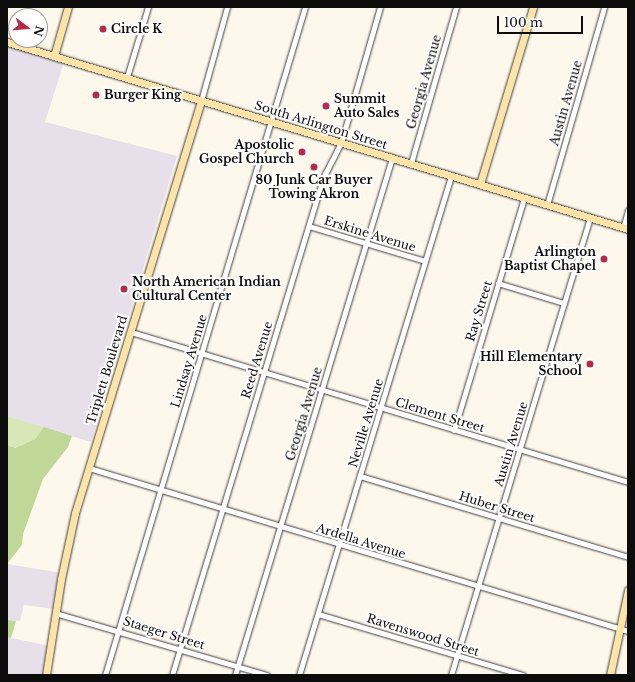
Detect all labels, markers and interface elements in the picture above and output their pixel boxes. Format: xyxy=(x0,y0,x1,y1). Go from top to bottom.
north arrow xyxy=(8,8,48,48)
scale bar xyxy=(499,8,585,34)
text: 100 m xyxy=(504,15,543,30)
place label: Circle K xyxy=(111,22,162,36)
text: N xyxy=(30,24,47,38)
marker: Circle K xyxy=(98,24,108,34)
street label: Georgia Avenue xyxy=(404,33,444,131)
street label: Austin Avenue xyxy=(547,58,585,148)
place label: Burger King xyxy=(104,88,182,102)
marker: Burger King xyxy=(91,90,101,100)
place label: Summit Auto Sales xyxy=(334,92,399,120)
street label: South Arlington Street xyxy=(253,98,389,152)
marker: Summit Auto Sales xyxy=(321,101,331,111)
place label: Apostolic Gospel Church xyxy=(199,138,294,166)
marker: Apostolic Gospel Church xyxy=(297,147,307,157)
marker: 80 Junk Car Buyer Towing Akron xyxy=(309,162,319,172)
place label: 80 Junk Car Buyer Towing Akron xyxy=(255,173,373,201)
street label: Erskine Avenue xyxy=(322,213,418,255)
place label: Arlington Baptist Chapel xyxy=(504,245,596,273)
marker: Arlington Baptist Chapel xyxy=(599,254,609,264)
place label: North American Indian Cultural Center xyxy=(132,275,281,303)
street label: Ray Street xyxy=(463,279,495,343)
marker: North American Indian Cultural Center xyxy=(119,284,129,294)
street label: Lindsay Avenue xyxy=(168,312,210,410)
street label: Triplett Boulevard xyxy=(84,314,130,426)
street label: Reed Avenue xyxy=(238,319,276,401)
place label: Hill Elementary School xyxy=(480,350,582,378)
marker: Hill Elementary School xyxy=(585,359,595,369)
street label: Georgia Avenue xyxy=(283,365,325,463)
street label: Neville Avenue xyxy=(346,377,386,469)
street label: Clement Street xyxy=(394,395,486,435)
street label: Austin Avenue xyxy=(491,400,531,488)
street label: Huber Street xyxy=(457,489,537,525)
street label: Ardella Avenue xyxy=(314,520,408,562)
street label: Ravenswood Street xyxy=(365,611,481,659)
street label: Staeger Street xyxy=(121,614,207,652)

